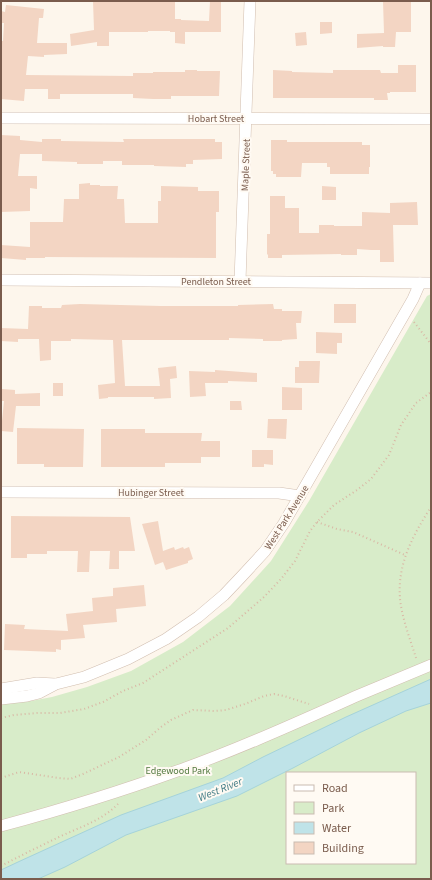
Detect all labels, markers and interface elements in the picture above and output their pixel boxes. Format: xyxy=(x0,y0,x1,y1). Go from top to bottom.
street label: Hobart Street xyxy=(188,112,245,126)
street label: Maple Street xyxy=(238,138,254,191)
street label: Pendleton Street xyxy=(181,275,252,289)
street label: West Park Avenue xyxy=(261,483,312,552)
street label: Hubinger Street xyxy=(118,486,185,500)
park label: Edgewood Park xyxy=(146,764,210,778)
legend xyxy=(286,772,416,864)
water label: West River xyxy=(196,773,246,805)
text: Road xyxy=(322,780,348,797)
text: Park xyxy=(322,800,344,817)
text: Water xyxy=(322,820,352,837)
text: Building xyxy=(322,840,364,857)

